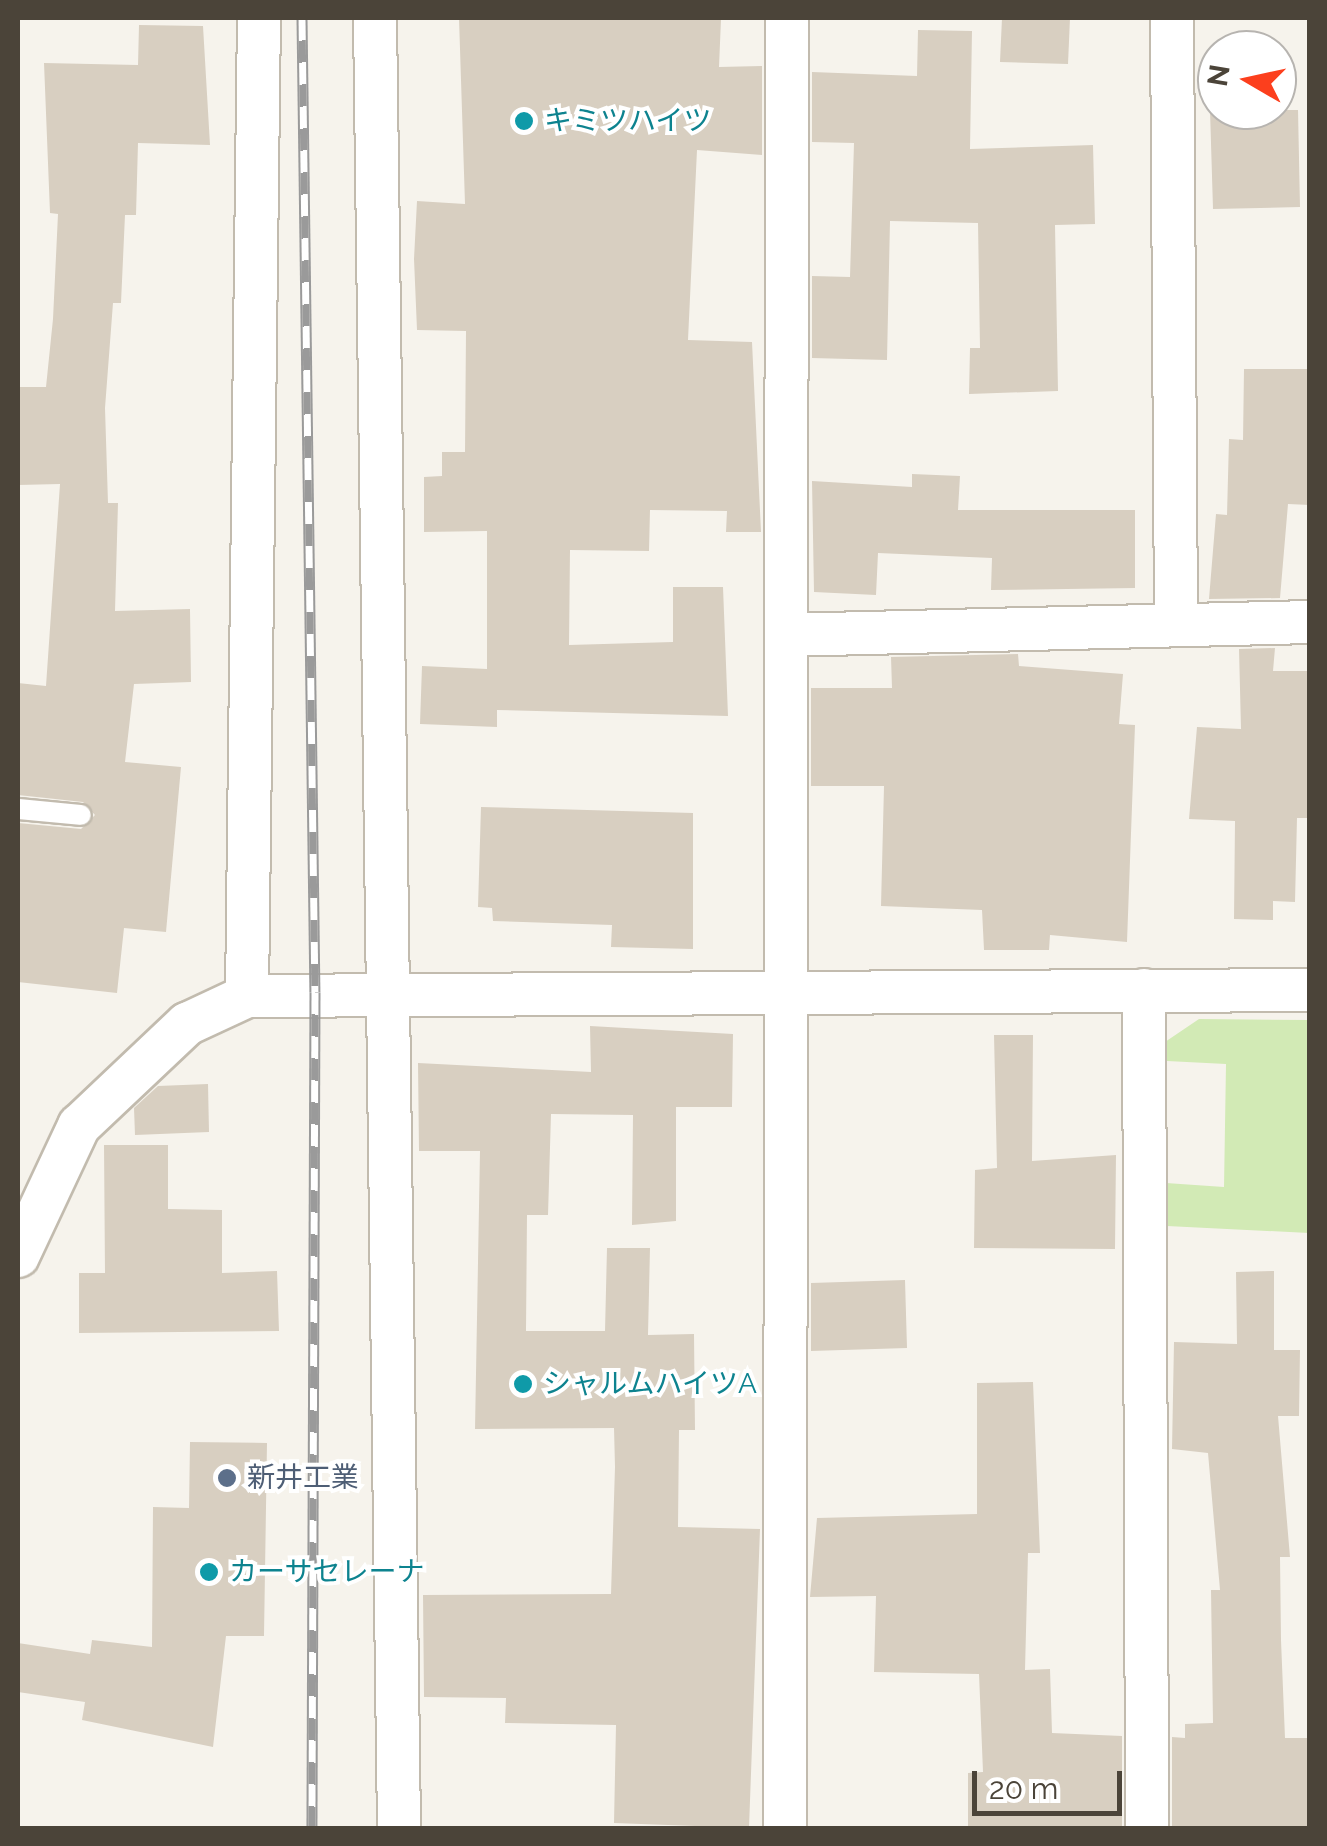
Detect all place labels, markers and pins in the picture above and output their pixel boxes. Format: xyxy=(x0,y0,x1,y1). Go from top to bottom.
place label: キミツハイツ xyxy=(544,104,712,138)
marker: キミツハイツ xyxy=(513,110,535,132)
place label: シャルムハイツA xyxy=(543,1367,758,1401)
marker: シャルムハイツA xyxy=(512,1373,534,1395)
place label: 新井工業 xyxy=(247,1461,359,1495)
marker: 新井工業 xyxy=(216,1467,238,1489)
place label: カーサセレーナ xyxy=(229,1555,425,1589)
marker: カーサセレーナ xyxy=(198,1561,220,1583)

